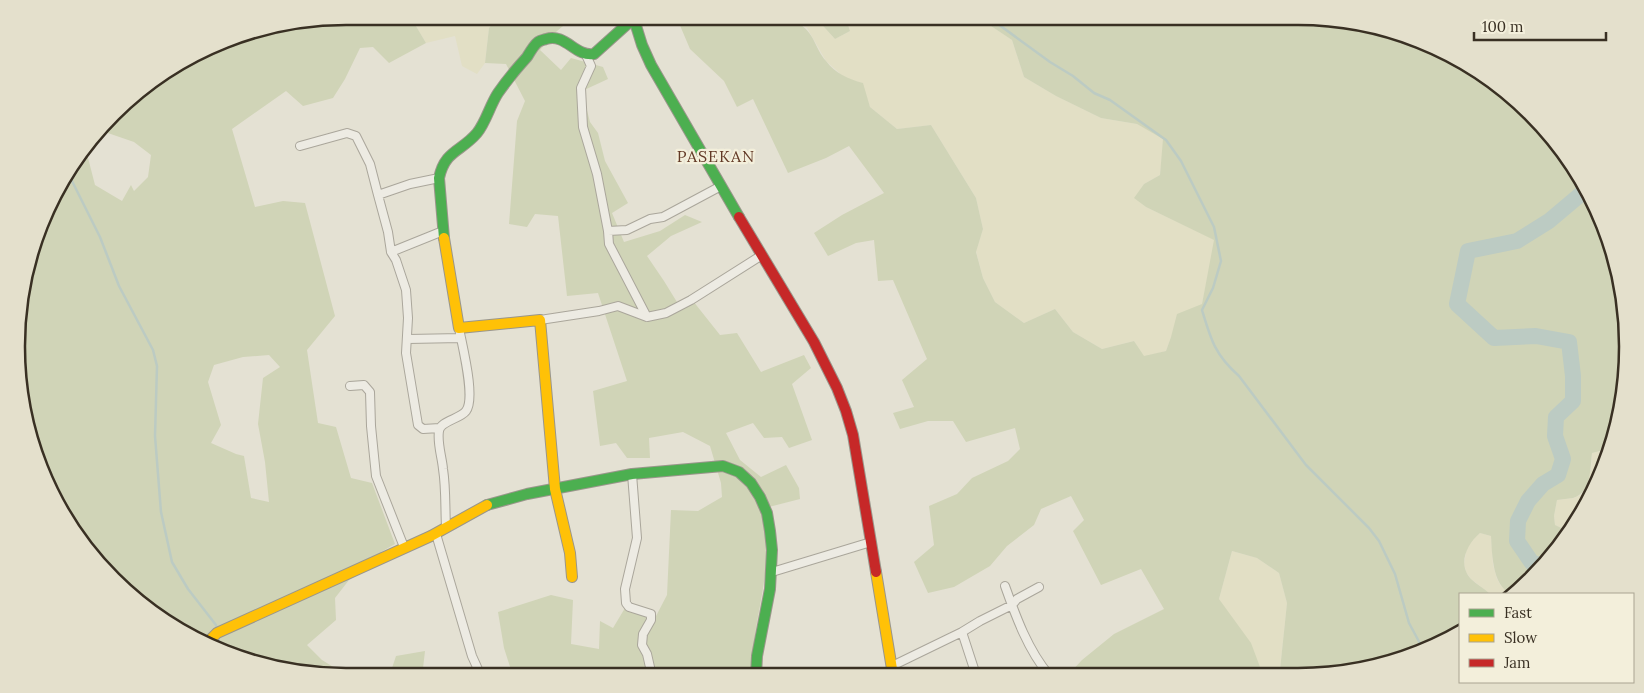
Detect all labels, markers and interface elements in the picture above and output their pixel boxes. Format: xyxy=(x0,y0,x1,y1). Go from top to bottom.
scale bar xyxy=(1474,10,1606,42)
text: 100 m xyxy=(1482,17,1523,36)
district label: PASEKAN xyxy=(677,146,755,166)
legend xyxy=(1459,593,1634,683)
text: Fast xyxy=(1504,603,1532,622)
text: Slow xyxy=(1504,628,1537,647)
text: Jam xyxy=(1503,653,1531,672)

